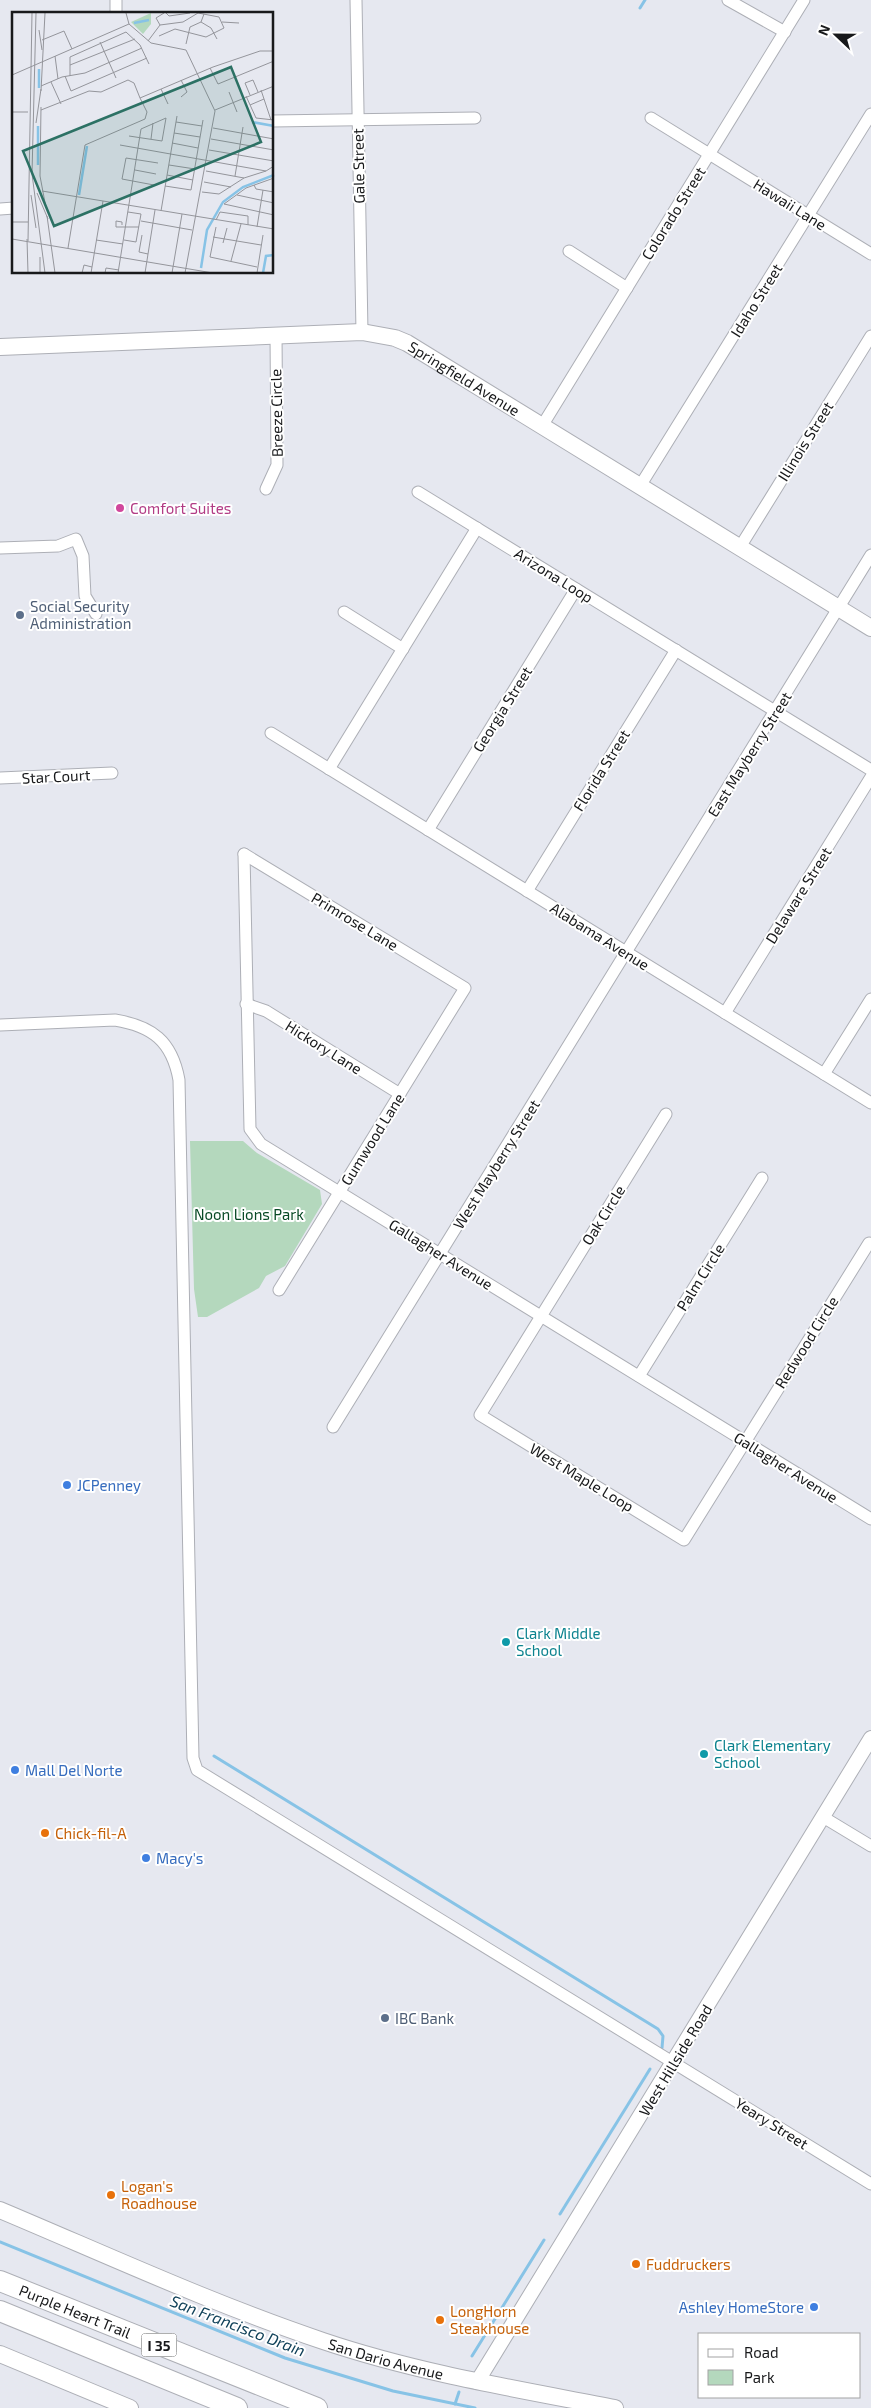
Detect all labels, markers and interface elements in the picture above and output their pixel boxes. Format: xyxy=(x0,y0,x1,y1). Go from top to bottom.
north arrow xyxy=(811,10,861,60)
inset map xyxy=(12,12,274,274)
text: N xyxy=(814,22,833,38)
street label: Gale Street xyxy=(348,128,368,204)
street label: Colorado Street xyxy=(637,163,709,263)
street label: Hawaii Lane xyxy=(750,175,830,233)
street label: Idaho Street xyxy=(726,260,786,340)
street label: Springfield Avenue xyxy=(405,337,523,419)
street label: Breeze Circle xyxy=(266,369,286,457)
street label: Illinois Street xyxy=(773,398,837,484)
place label: Comfort Suites xyxy=(130,499,231,517)
marker: Comfort Suites xyxy=(114,502,126,514)
street label: Arizona Loop xyxy=(512,544,596,606)
place label: Social Security Administration xyxy=(30,597,131,632)
marker: Social Security Administration xyxy=(14,609,26,621)
street label: Georgia Street xyxy=(469,663,536,755)
street label: East Mayberry Street xyxy=(703,688,795,820)
street label: Florida Street xyxy=(569,726,633,814)
street label: Star Court xyxy=(21,765,91,787)
street label: Delaware Street xyxy=(761,843,835,946)
street label: Primrose Lane xyxy=(308,888,402,954)
street label: Alabama Avenue xyxy=(547,898,653,974)
street label: Hickory Lane xyxy=(282,1016,366,1078)
street label: Gumwood Lane xyxy=(337,1090,407,1188)
street label: West Mayberry Street xyxy=(449,1096,543,1232)
street label: Oak Circle xyxy=(578,1182,628,1248)
park label: Noon Lions Park xyxy=(194,1205,304,1223)
street label: Gallagher Avenue xyxy=(386,1215,496,1293)
street label: Palm Circle xyxy=(672,1240,728,1314)
street label: Redwood Circle xyxy=(771,1293,841,1391)
street label: Gallagher Avenue xyxy=(731,1428,841,1506)
street label: West Maple Loop xyxy=(527,1439,637,1515)
place label: JCPenney xyxy=(77,1476,141,1494)
marker: JCPenney xyxy=(61,1479,73,1491)
place label: Clark Middle School xyxy=(516,1624,601,1659)
marker: Clark Middle School xyxy=(500,1636,512,1648)
place label: Clark Elementary School xyxy=(714,1736,831,1771)
marker: Clark Elementary School xyxy=(698,1748,710,1760)
place label: Mall Del Norte xyxy=(25,1761,123,1779)
marker: Mall Del Norte xyxy=(9,1764,21,1776)
place label: Chick-fil-A xyxy=(55,1824,127,1842)
marker: Chick-fil-A xyxy=(39,1827,51,1839)
place label: Macy's xyxy=(156,1849,203,1867)
marker: Macy's xyxy=(140,1852,152,1864)
street label: West Hillside Road xyxy=(635,2001,715,2119)
place label: IBC Bank xyxy=(395,2009,454,2027)
marker: IBC Bank xyxy=(379,2012,391,2024)
street label: Yeary Street xyxy=(732,2094,812,2153)
place label: Logan's Roadhouse xyxy=(121,2177,197,2212)
marker: Logan's Roadhouse xyxy=(105,2189,117,2201)
place label: Fuddruckers xyxy=(646,2255,731,2273)
marker: Fuddruckers xyxy=(630,2258,642,2270)
street label: Purple Heart Trail xyxy=(17,2281,134,2342)
water label: San Francisco Drain xyxy=(168,2290,308,2360)
place label: Ashley HomeStore xyxy=(679,2298,804,2316)
marker: Ashley HomeStore xyxy=(808,2301,820,2313)
place label: LongHorn Steakhouse xyxy=(450,2302,529,2337)
marker: LongHorn Steakhouse xyxy=(434,2314,446,2326)
legend xyxy=(698,2333,861,2398)
road number: I 35 xyxy=(142,2334,176,2356)
street label: San Dario Avenue xyxy=(326,2334,445,2383)
text: Road xyxy=(744,2343,779,2361)
text: Park xyxy=(744,2368,775,2386)

